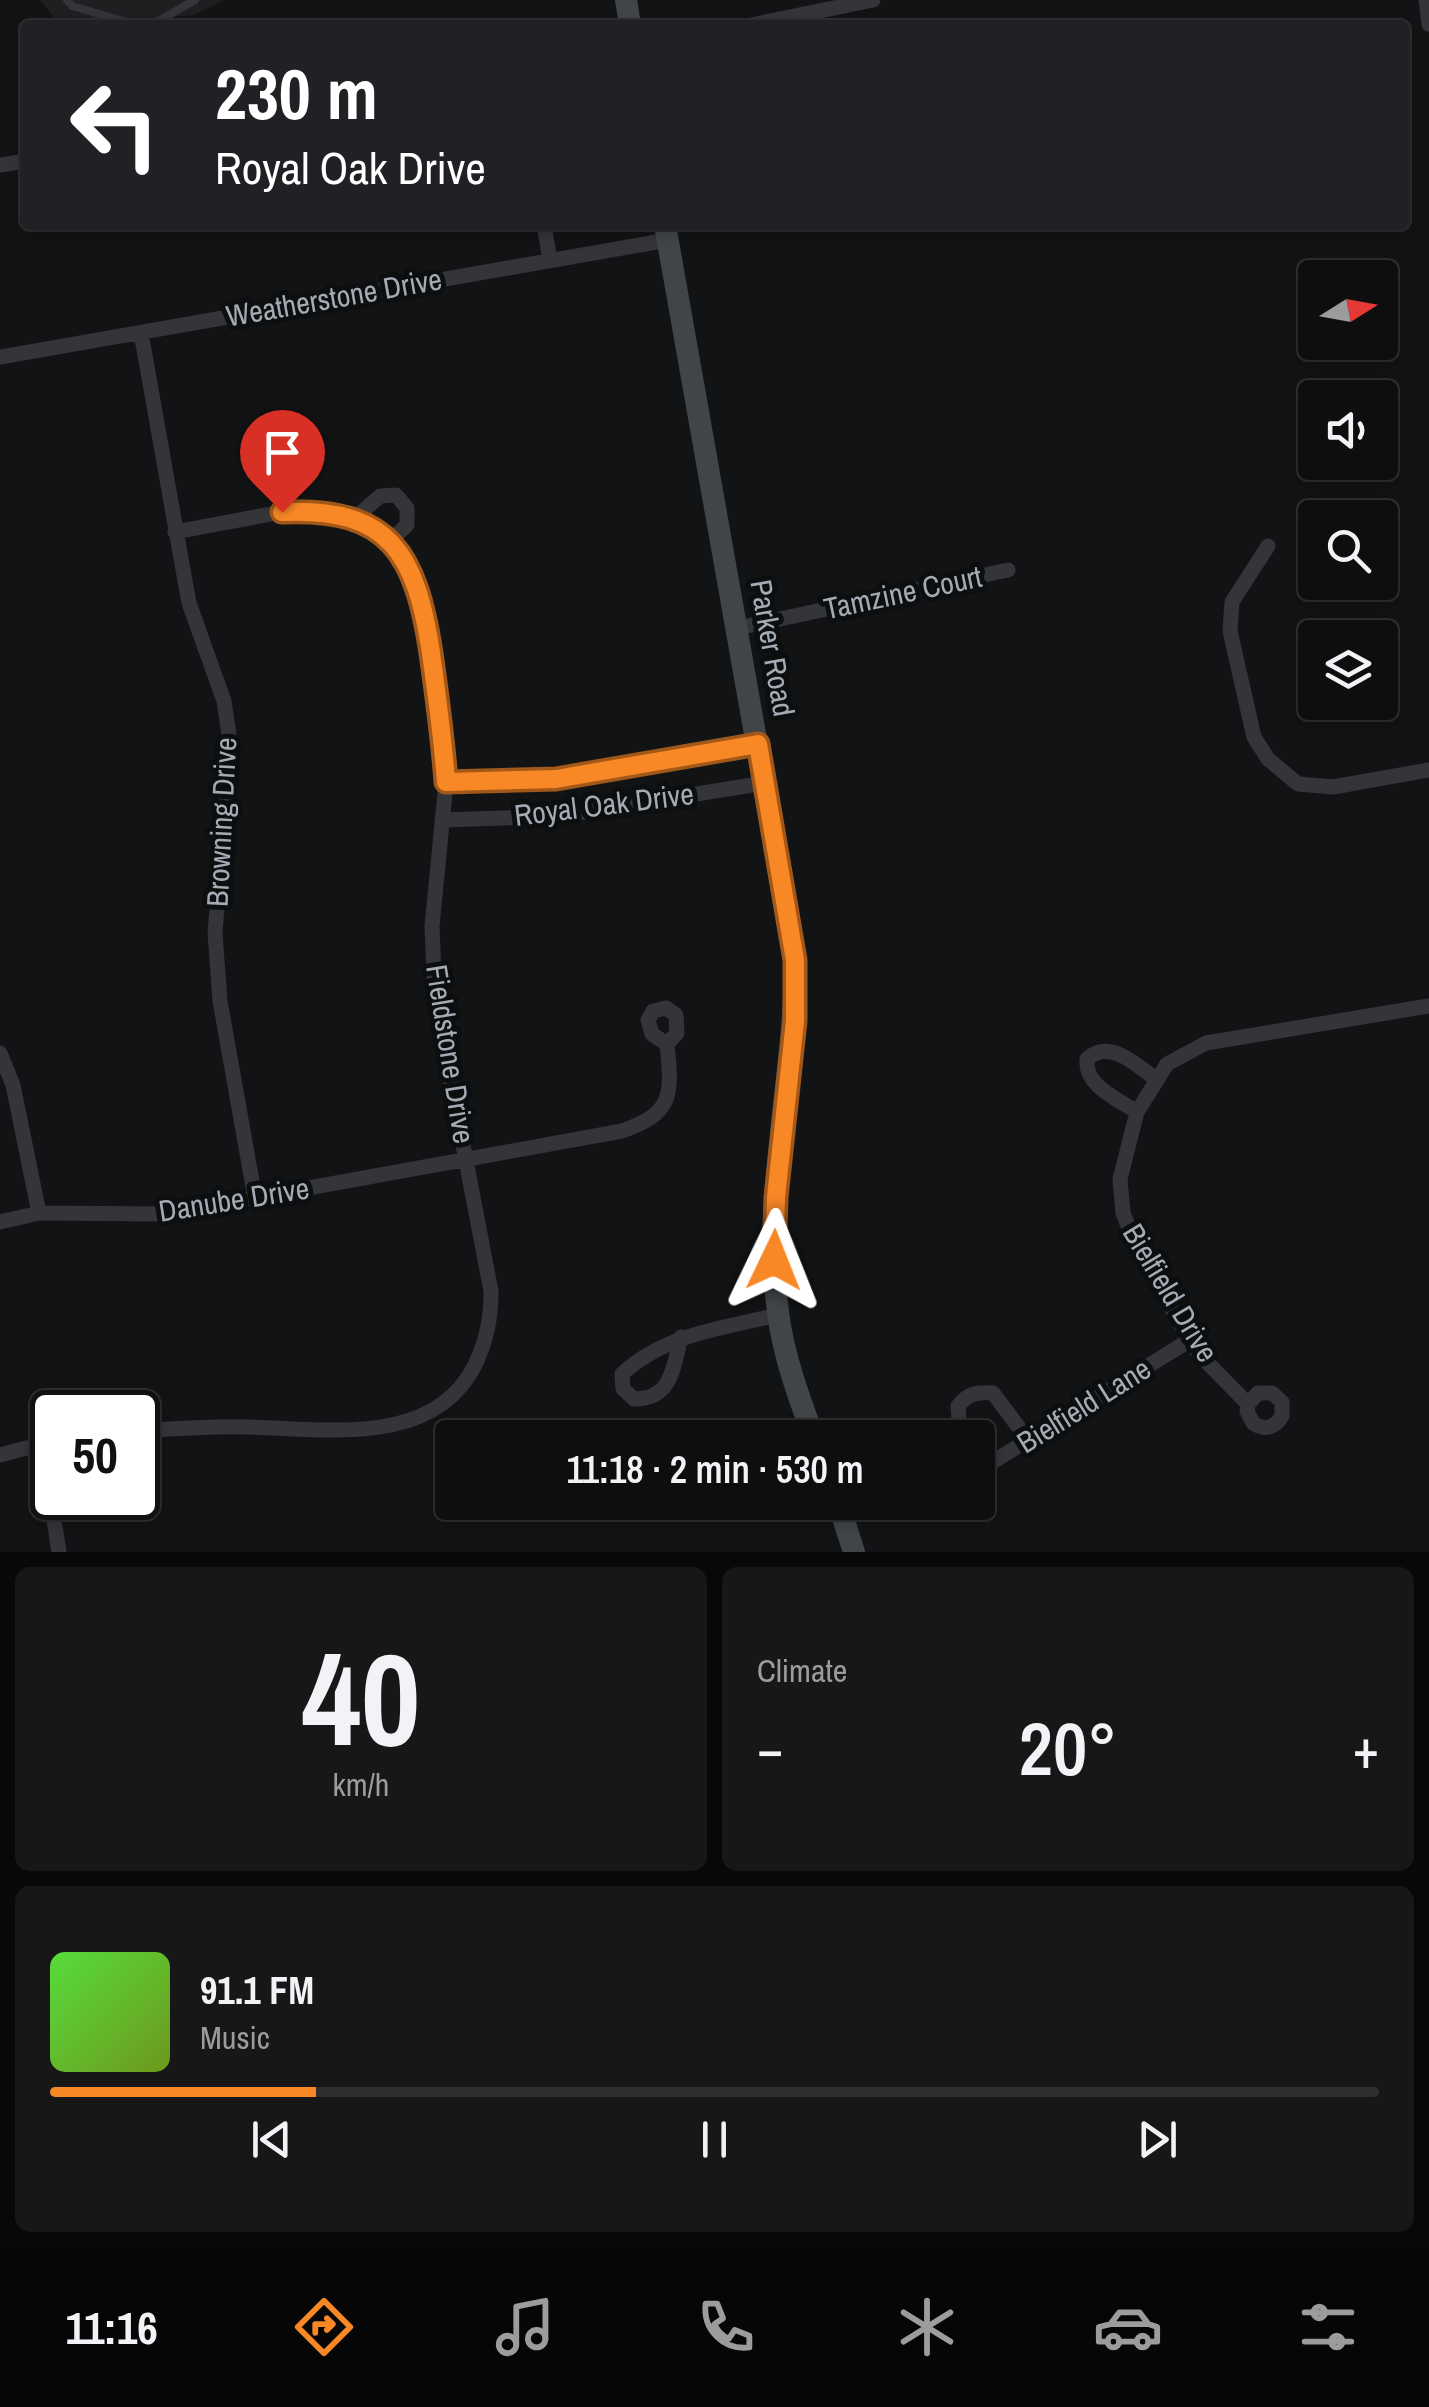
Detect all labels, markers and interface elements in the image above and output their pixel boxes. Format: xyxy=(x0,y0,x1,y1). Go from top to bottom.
text: 230 m xyxy=(215,47,378,141)
icon: left xyxy=(50,60,180,190)
text: Royal Oak Drive xyxy=(215,137,486,198)
street label: Weatherstone Drive xyxy=(223,258,445,336)
north arrow xyxy=(1298,260,1398,360)
map controls xyxy=(1298,260,1398,720)
button: sound xyxy=(1298,380,1398,480)
pin xyxy=(240,410,325,513)
icon: arrive xyxy=(255,425,310,480)
button: search xyxy=(1298,500,1398,600)
street label: Tamzine Court xyxy=(820,556,986,628)
street label: Parker Road xyxy=(741,576,805,719)
button: layers xyxy=(1298,620,1398,720)
street label: Browning Drive xyxy=(197,736,245,908)
street label: Royal Oak Drive xyxy=(512,773,696,835)
street label: Fieldstone Drive xyxy=(417,962,485,1146)
street label: Danube Drive xyxy=(156,1167,312,1231)
position arrow xyxy=(722,1208,826,1312)
street label: Bielfield Drive xyxy=(1114,1216,1228,1369)
street label: Bielfield Lane xyxy=(1009,1348,1158,1462)
speed limit sign: 50 xyxy=(30,1390,160,1520)
text: 11:18 · 2 min · 530 m xyxy=(566,1444,864,1495)
text: 40 xyxy=(302,1610,420,1786)
text: Climate xyxy=(757,1649,847,1692)
text: 20° xyxy=(1019,1697,1117,1798)
text: − xyxy=(757,1711,783,1785)
text: + xyxy=(1353,1711,1379,1785)
text: km/h xyxy=(333,1763,389,1806)
text: 91.1 FM xyxy=(200,1965,314,2016)
text: Music xyxy=(200,2016,270,2059)
icon: previous xyxy=(244,2112,299,2167)
icon: pause xyxy=(687,2112,742,2167)
icon: next xyxy=(1130,2112,1185,2167)
icon: directions xyxy=(289,2292,359,2362)
icon: music xyxy=(490,2292,560,2362)
icon: phone xyxy=(691,2292,761,2362)
icon: climate xyxy=(892,2292,962,2362)
icon: car xyxy=(1093,2292,1163,2362)
icon: filters xyxy=(1293,2292,1363,2362)
text: 11:16 xyxy=(65,2297,158,2358)

